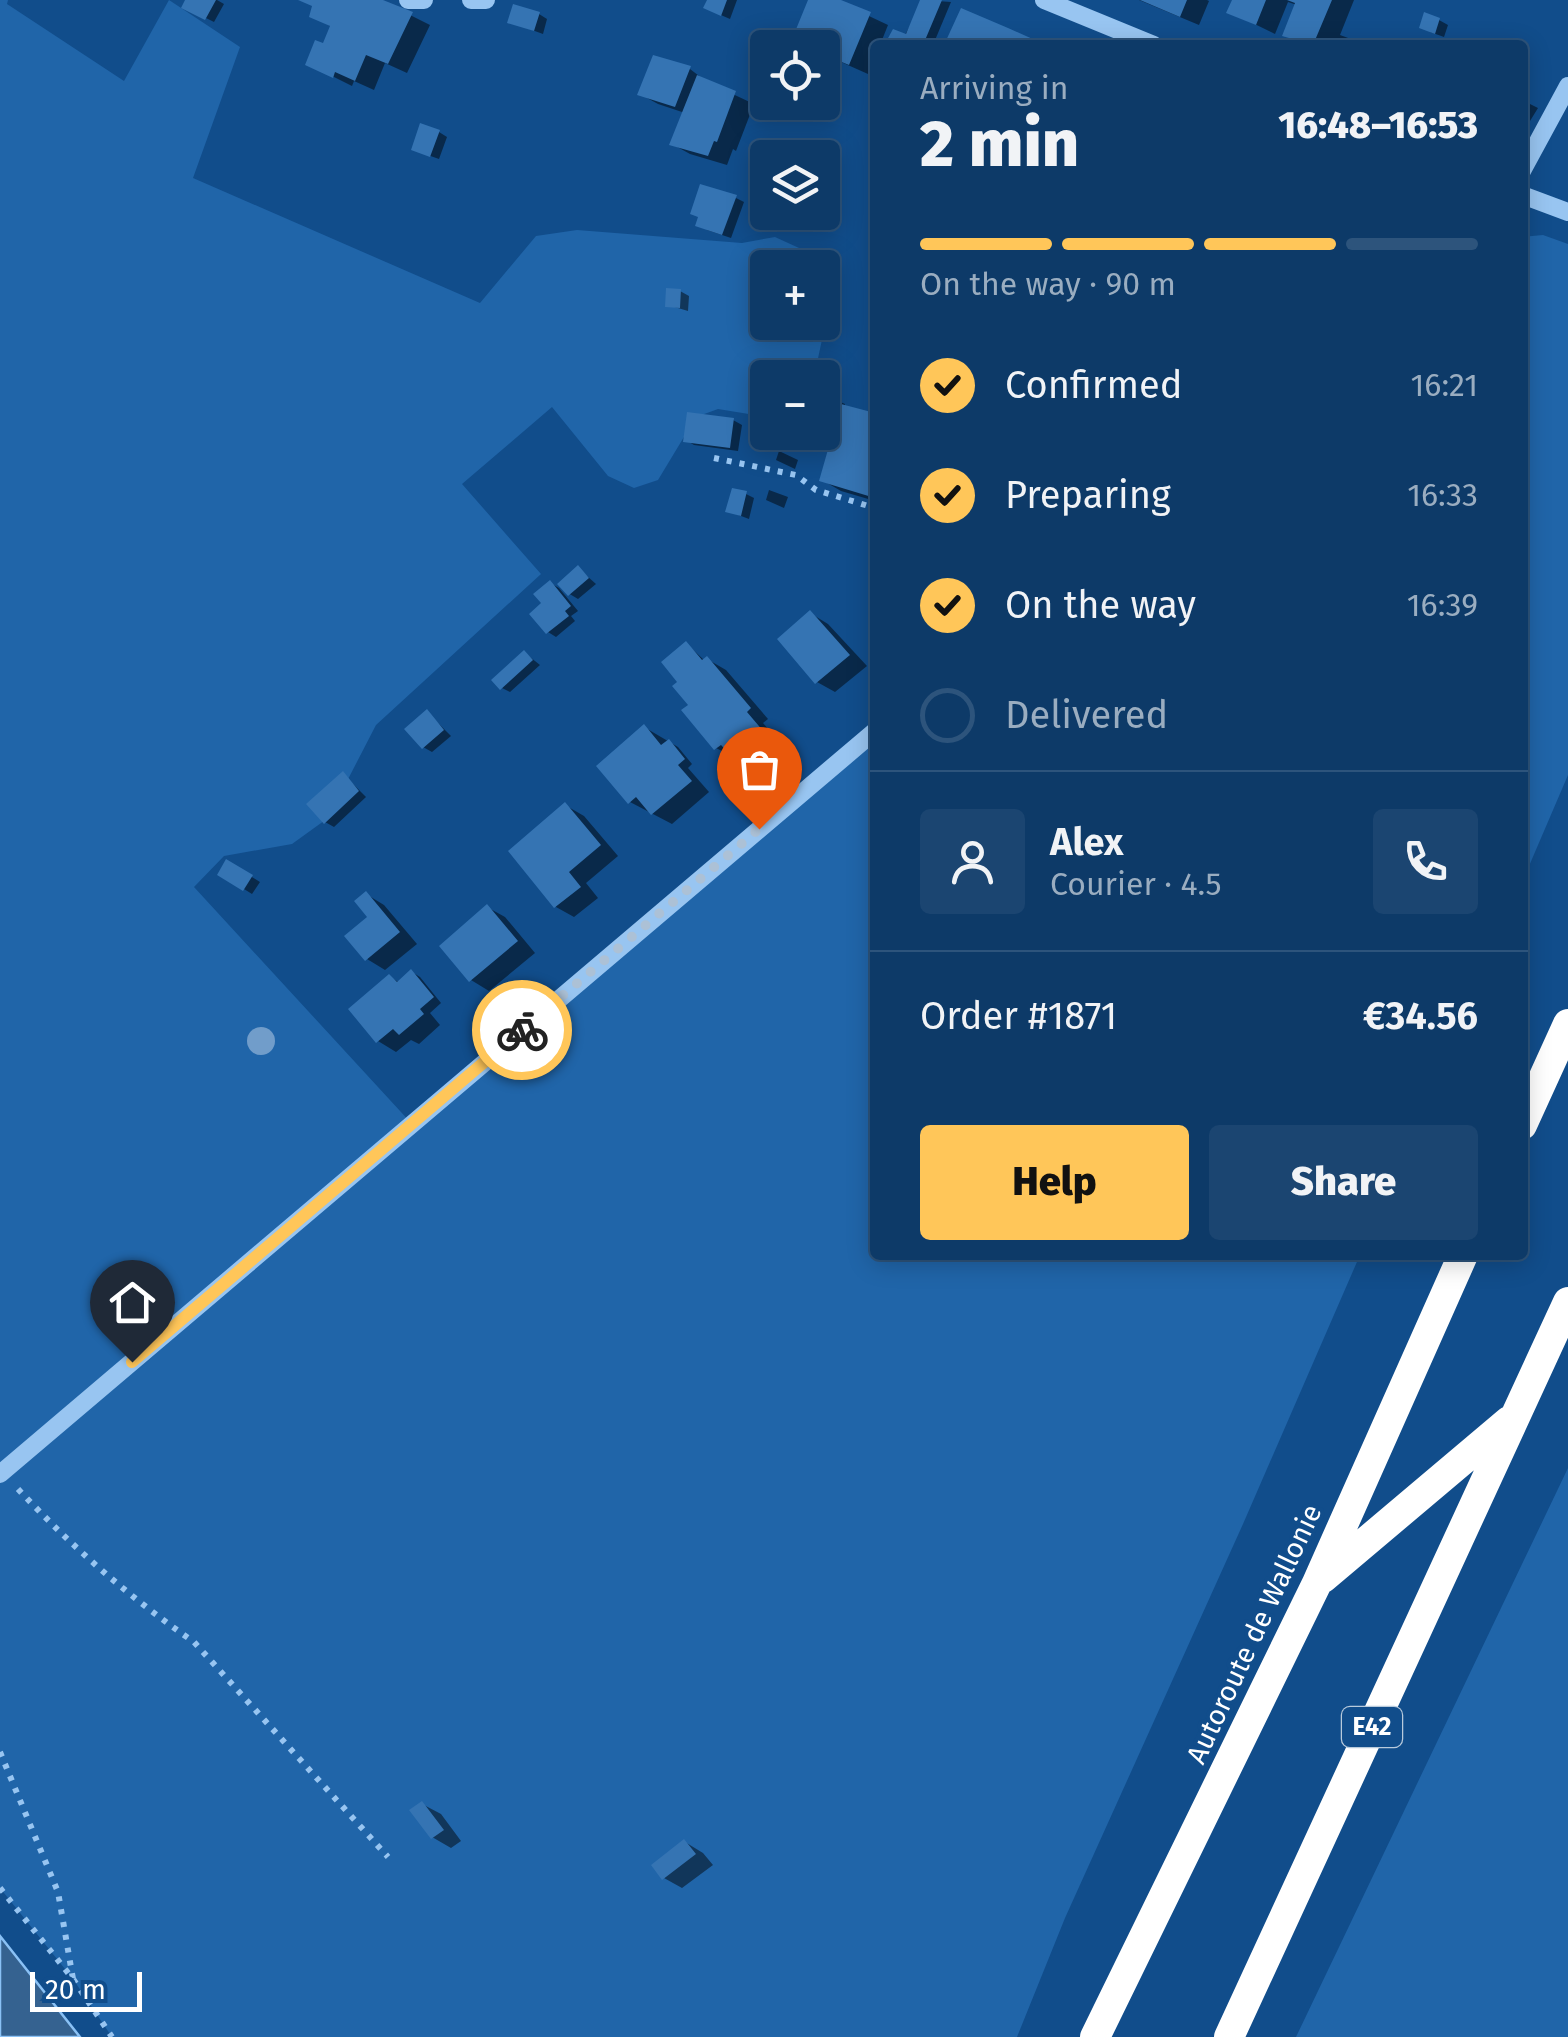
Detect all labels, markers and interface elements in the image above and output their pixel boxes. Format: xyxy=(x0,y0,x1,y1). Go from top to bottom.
map controls xyxy=(750,30,840,450)
button: locate xyxy=(750,30,840,120)
text: Arriving in xyxy=(920,69,1068,107)
text: 16:48–16:53 xyxy=(1278,102,1478,148)
text: 2 min xyxy=(920,105,1079,183)
button: layers xyxy=(750,140,840,230)
button: + xyxy=(750,250,840,340)
text: On the way · 90 m xyxy=(920,265,1176,303)
icon: check xyxy=(920,358,975,413)
button: − xyxy=(750,360,840,450)
text: Confirmed xyxy=(1005,362,1183,408)
text: 16:21 xyxy=(1411,366,1478,404)
icon: check xyxy=(920,468,975,523)
text: Preparing xyxy=(1005,472,1171,518)
text: 16:33 xyxy=(1407,476,1478,514)
icon: check xyxy=(920,578,975,633)
text: On the way xyxy=(1005,582,1196,628)
text: 16:39 xyxy=(1407,586,1478,624)
text: Delivered xyxy=(1005,692,1168,738)
pin xyxy=(717,727,802,830)
icon: bag xyxy=(732,742,787,797)
button: person xyxy=(920,809,1025,914)
button: phone xyxy=(1373,809,1478,914)
text: Alex xyxy=(1050,819,1123,865)
text: Courier · 4.5 xyxy=(1050,865,1221,903)
courier xyxy=(472,980,572,1080)
text: Order #1871 xyxy=(920,993,1117,1039)
text: €34.56 xyxy=(1363,993,1478,1039)
icon: bike xyxy=(495,1003,550,1058)
button: Help xyxy=(920,1125,1189,1240)
button: Share xyxy=(1209,1125,1478,1240)
pin xyxy=(90,1260,175,1363)
icon: home xyxy=(105,1275,160,1330)
street label: Autoroute de Wallonie xyxy=(1179,1499,1329,1769)
road number: E42 xyxy=(1342,1707,1402,1747)
scale bar xyxy=(30,1967,142,2012)
text: 20 m xyxy=(45,1973,106,2006)

